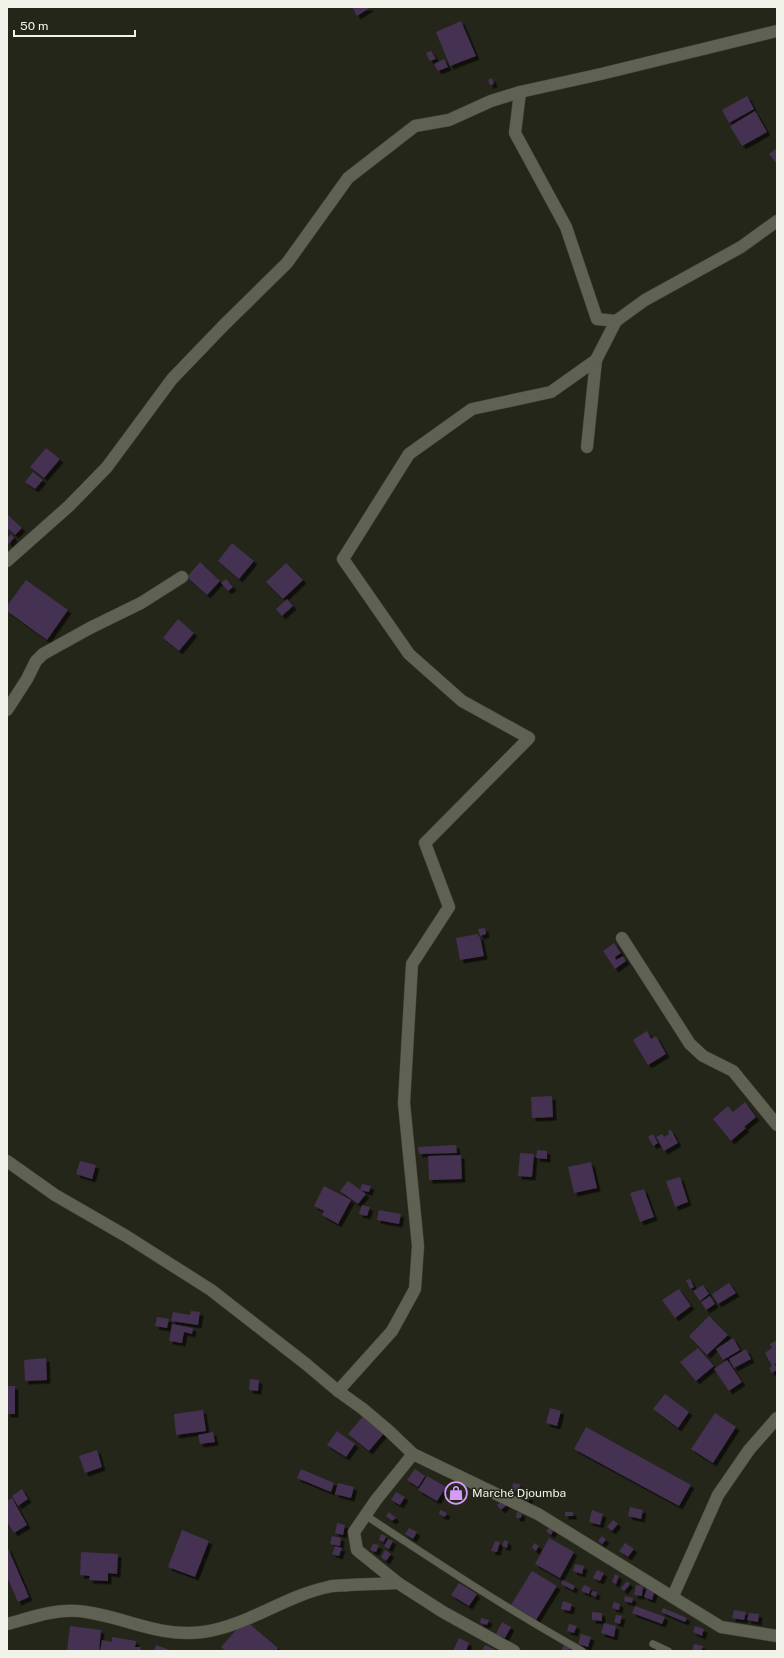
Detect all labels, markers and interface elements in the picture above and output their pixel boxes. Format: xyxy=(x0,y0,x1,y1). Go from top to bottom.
scale bar xyxy=(14,12,135,38)
text: 50 m xyxy=(20,19,48,33)
shop icon: Marché Djoumba xyxy=(443,1480,469,1506)
place label: Marché Djoumba xyxy=(472,1486,566,1500)

